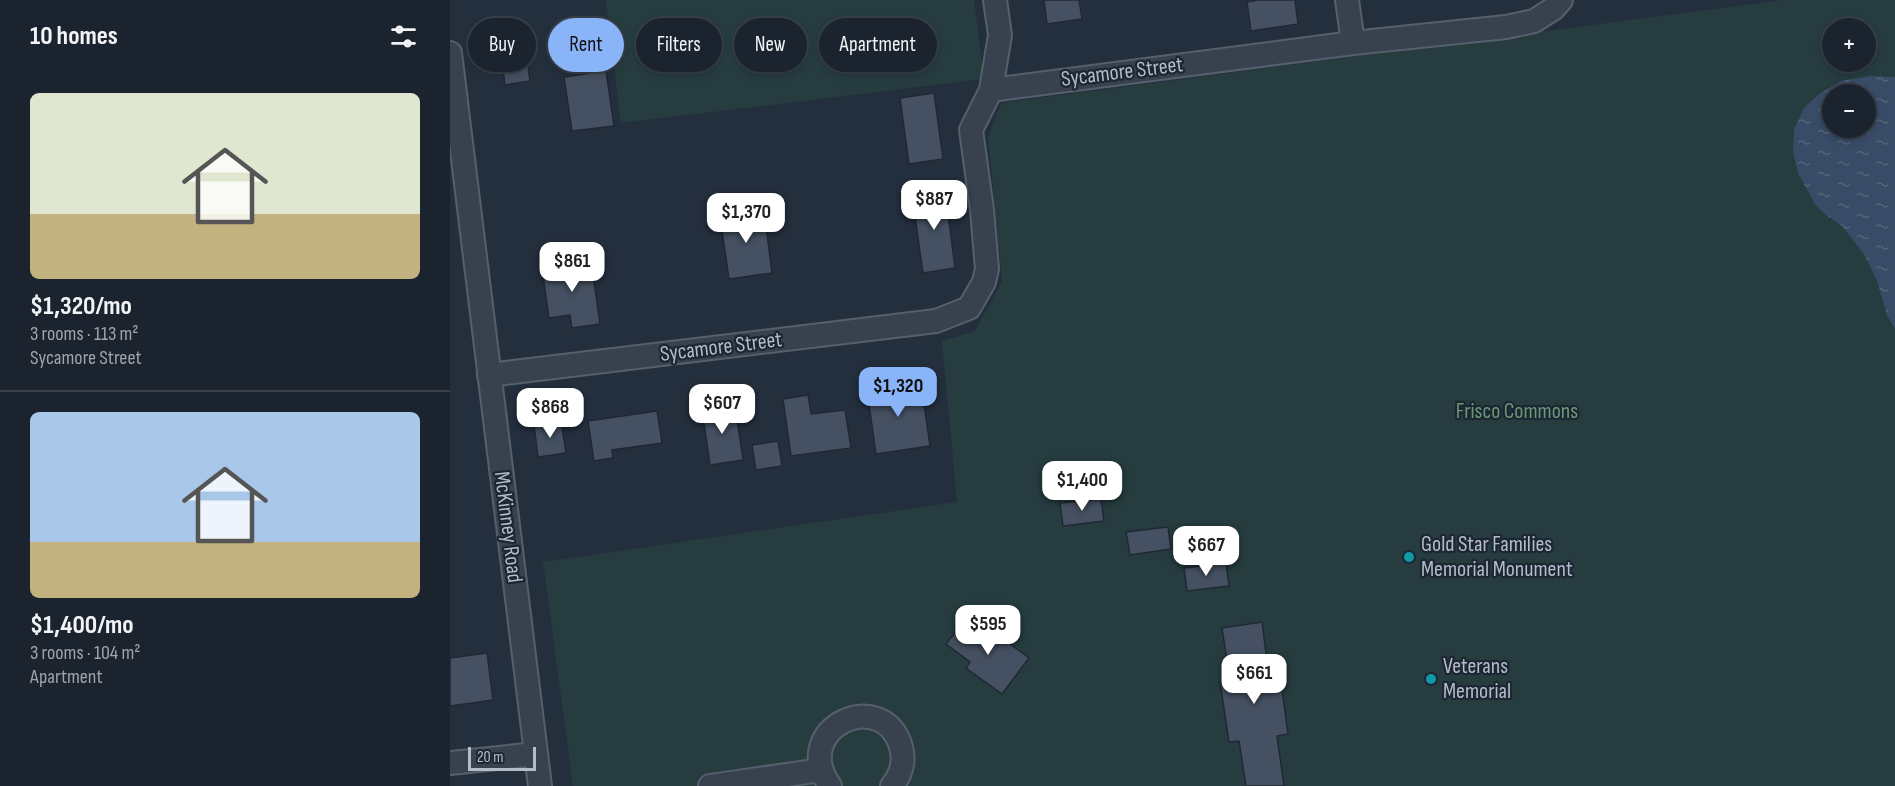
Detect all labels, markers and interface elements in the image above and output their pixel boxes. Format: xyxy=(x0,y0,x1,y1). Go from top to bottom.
chip: Buy xyxy=(468,18,536,72)
chip: Rent xyxy=(548,18,624,72)
chip: Filters xyxy=(636,18,722,72)
chip: New xyxy=(734,18,807,72)
chip: Apartment xyxy=(819,18,937,72)
map controls xyxy=(1822,18,1876,138)
button: + xyxy=(1822,18,1876,72)
icon: filters xyxy=(387,20,420,53)
text: 10 homes xyxy=(30,21,118,52)
street label: Sycamore Street xyxy=(1059,51,1185,93)
button: − xyxy=(1822,84,1876,138)
icon: home xyxy=(171,132,279,240)
pin: $887 xyxy=(898,180,970,231)
text: $887 xyxy=(915,187,953,211)
pin: $1,370 xyxy=(697,193,795,244)
text: $1,370 xyxy=(721,200,771,224)
pin: $861 xyxy=(536,242,608,293)
text: $861 xyxy=(554,249,590,273)
text: $1,320/mo xyxy=(30,291,132,322)
text: 3 rooms · 113 m² xyxy=(30,322,139,346)
street label: Sycamore Street xyxy=(658,326,784,368)
text: Sycamore Street xyxy=(30,346,141,370)
pin: $1,320 xyxy=(849,367,947,418)
text: $1,320 xyxy=(873,374,923,398)
pin: $607 xyxy=(686,384,758,435)
pin: $868 xyxy=(514,388,586,439)
text: $607 xyxy=(703,391,741,415)
text: $868 xyxy=(531,395,569,419)
park label: Frisco Commons xyxy=(1456,398,1578,425)
icon: home xyxy=(171,451,279,559)
pin: $1,400 xyxy=(1033,461,1131,512)
text: $1,400 xyxy=(1056,468,1108,492)
street label: McKinney Road xyxy=(488,470,528,584)
pin: $667 xyxy=(1170,526,1242,577)
place label: Gold Star Families Memorial Monument xyxy=(1421,531,1573,583)
text: $667 xyxy=(1187,533,1225,557)
marker: Gold Star Families Memorial Monument xyxy=(1402,550,1416,564)
pin: $595 xyxy=(952,605,1024,656)
text: $1,400/mo xyxy=(30,610,134,641)
text: $595 xyxy=(969,612,1007,636)
text: 3 rooms · 104 m² xyxy=(30,641,140,665)
place label: Veterans Memorial xyxy=(1443,653,1511,705)
pin: $661 xyxy=(1218,654,1290,705)
text: $661 xyxy=(1236,661,1272,685)
text: Apartment xyxy=(30,665,103,689)
marker: Veterans Memorial xyxy=(1424,672,1438,686)
scale bar xyxy=(468,744,536,772)
text: 20 m xyxy=(477,748,504,767)

